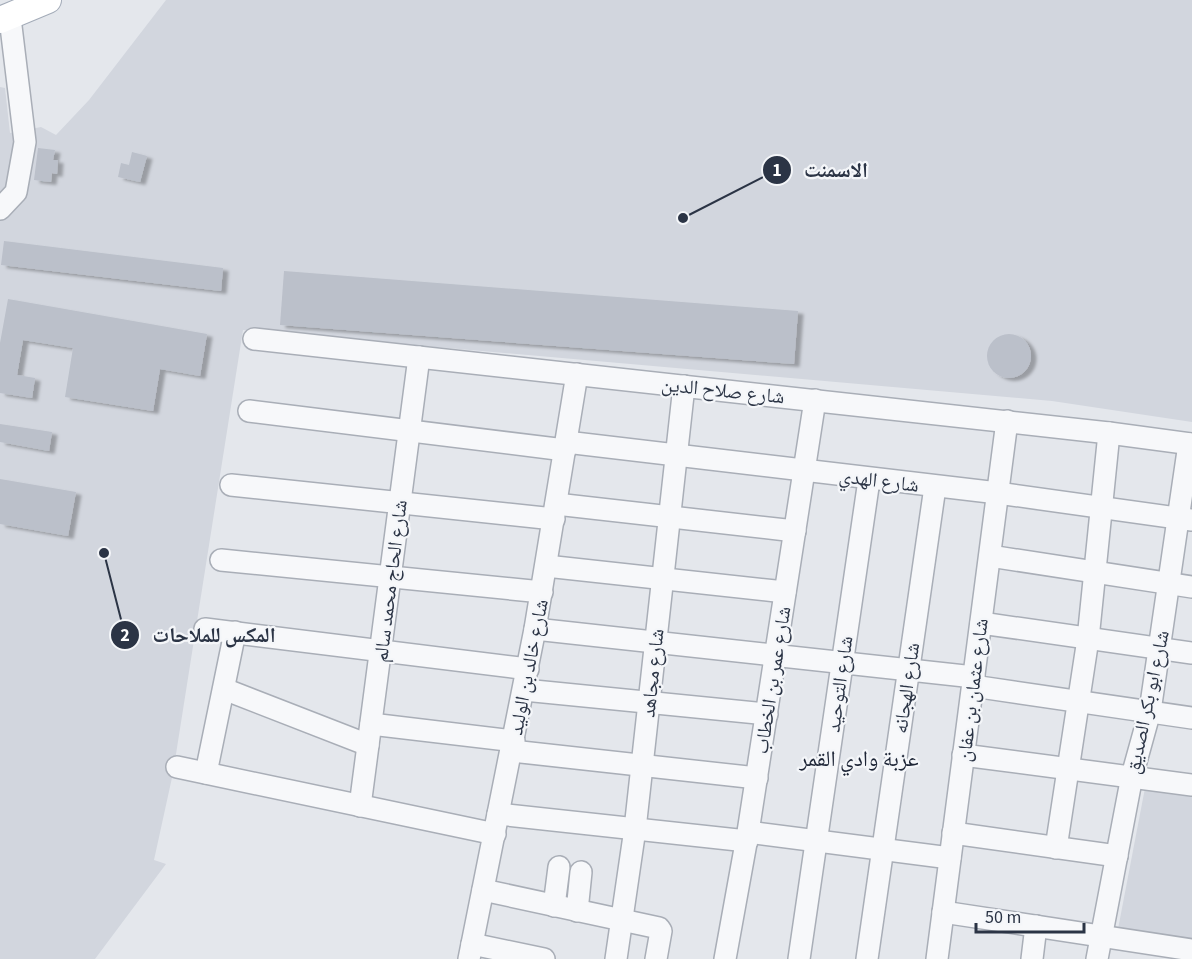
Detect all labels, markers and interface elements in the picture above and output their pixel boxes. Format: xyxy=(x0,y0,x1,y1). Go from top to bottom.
callout: الاسمنت xyxy=(762,150,880,189)
text: الاسمنت xyxy=(804,155,868,185)
text: 1 xyxy=(772,158,782,183)
street label: شارع صلاح الدين xyxy=(660,371,786,411)
street label: شارع الهدي xyxy=(837,462,921,501)
street label: شارع الحاج محمد سالم xyxy=(367,498,415,664)
street label: شارع خالد بن الوليد xyxy=(502,597,556,738)
street label: شارع عمر بن الخطاب xyxy=(748,604,798,756)
callout: المكس للملاحات xyxy=(110,615,288,654)
street label: شارع عثمان بن عفان xyxy=(950,617,996,763)
text: المكس للملاحات xyxy=(152,620,276,650)
text: 2 xyxy=(120,623,130,648)
street label: شارع مجاهد xyxy=(634,627,672,719)
street label: شارع ابو بكر الصديق xyxy=(1119,628,1177,777)
street label: شارع التوحيد xyxy=(819,634,861,734)
street label: شارع الهجانه xyxy=(887,641,927,735)
district label: عزبة وادي القمر xyxy=(798,743,919,776)
scale bar xyxy=(976,896,1084,934)
text: 50 m xyxy=(985,905,1021,930)

